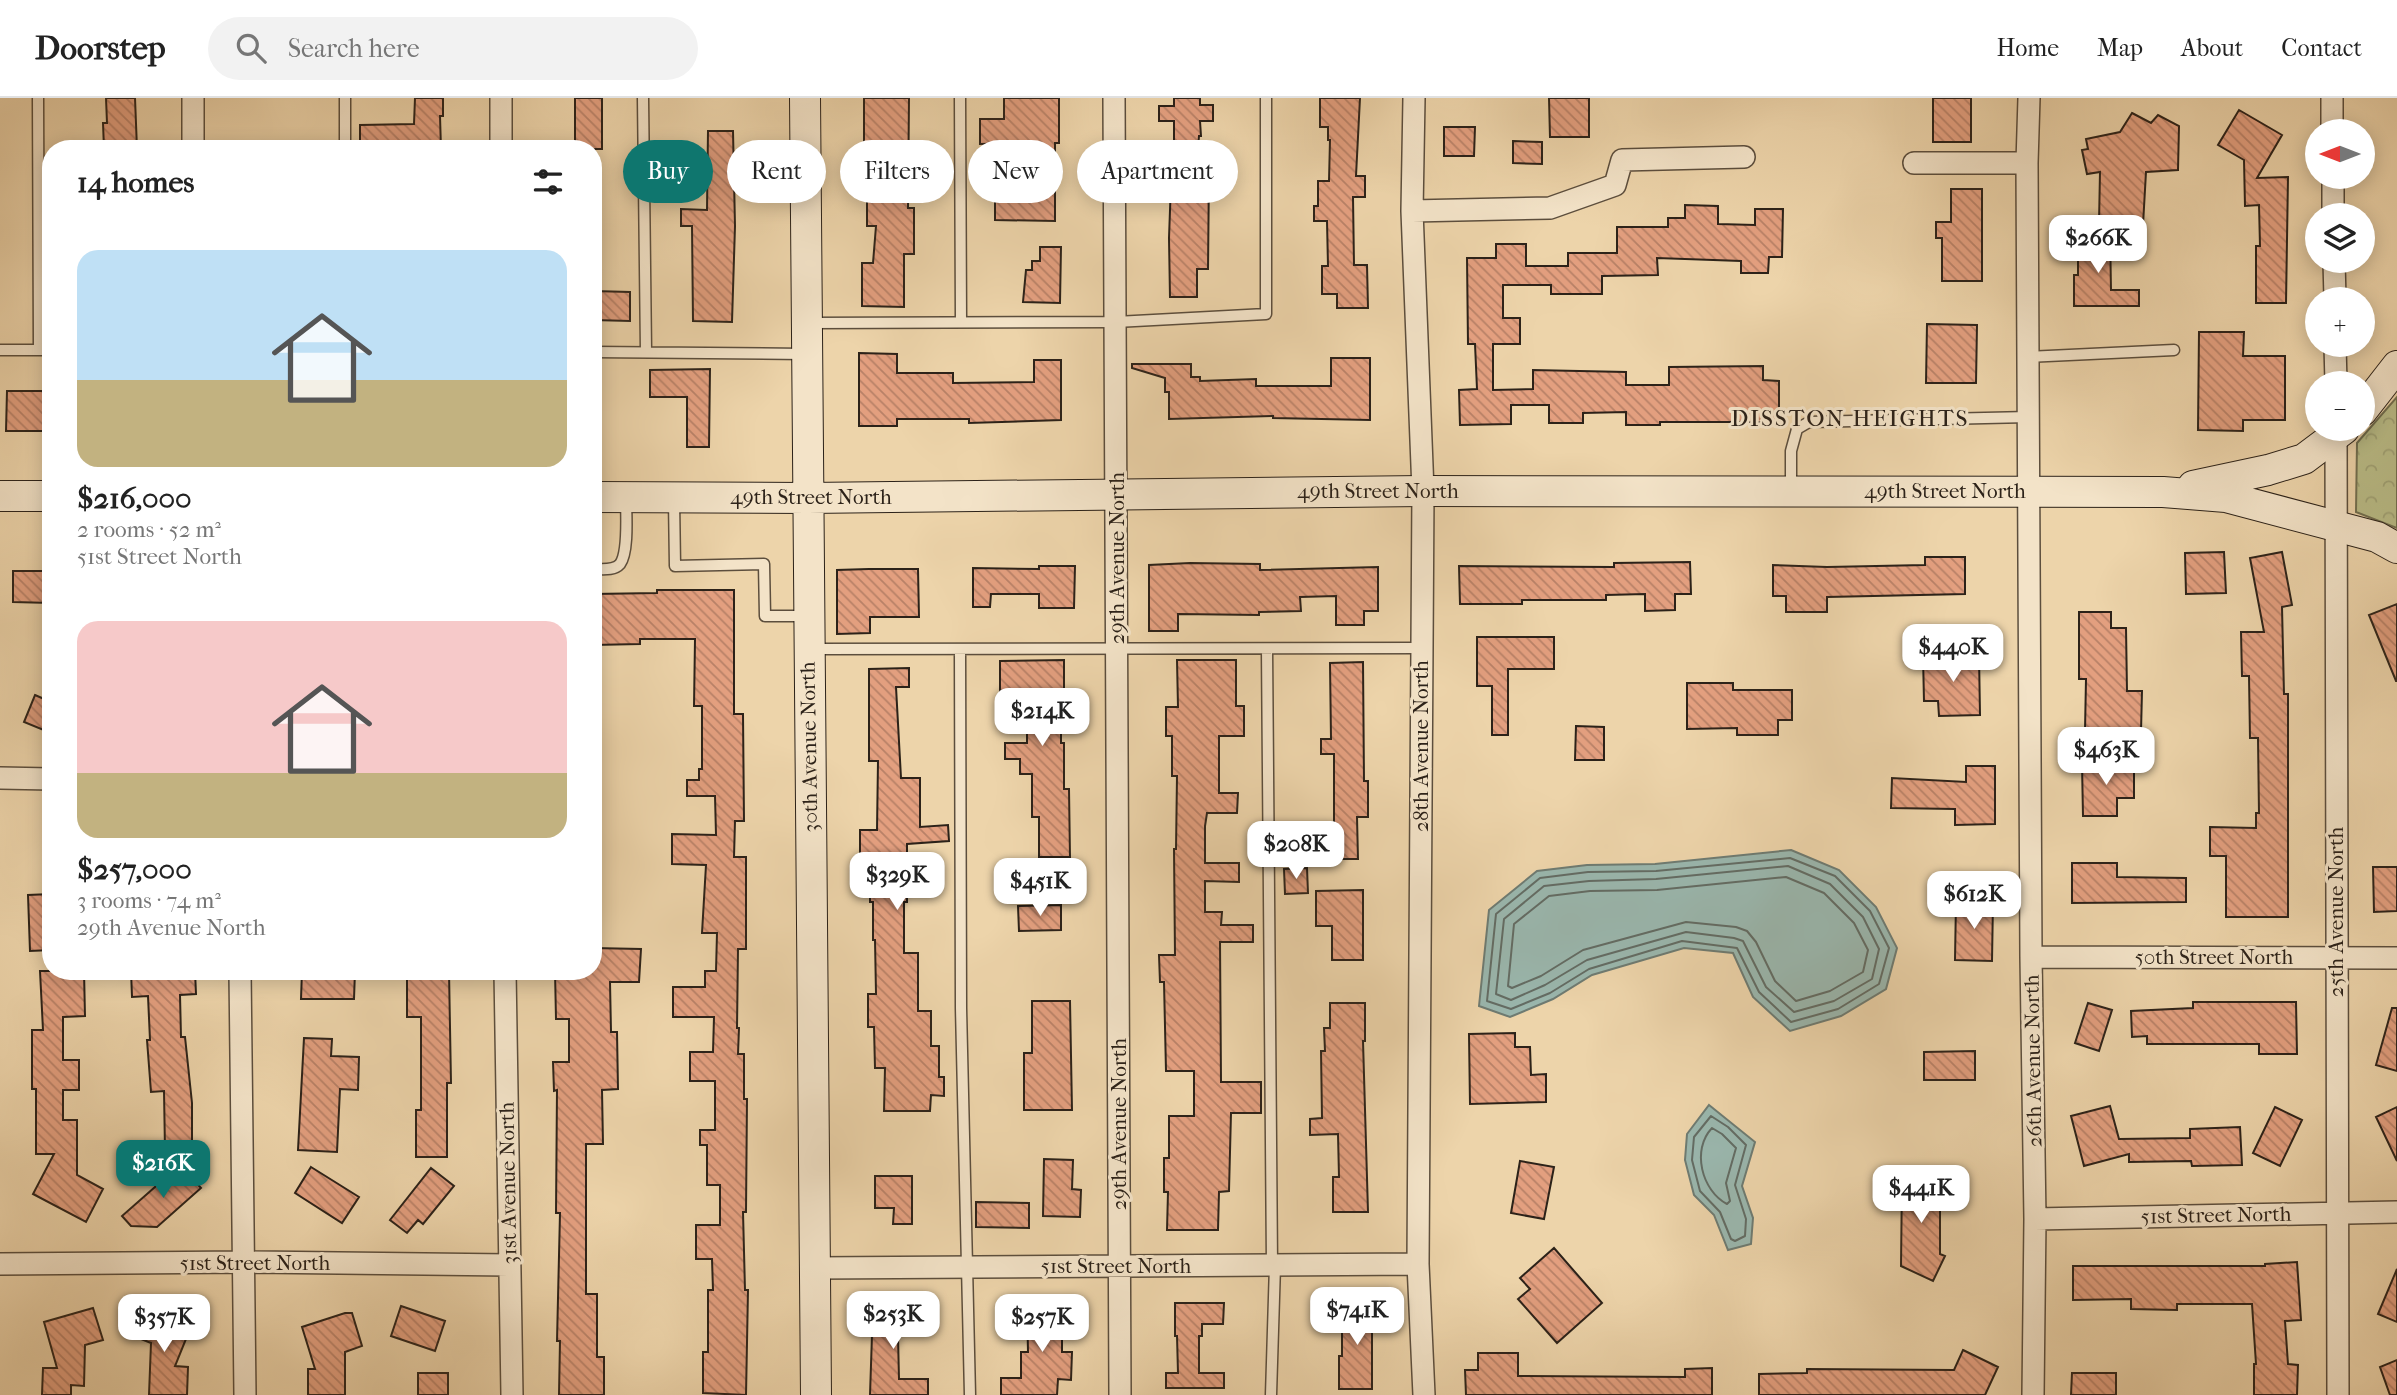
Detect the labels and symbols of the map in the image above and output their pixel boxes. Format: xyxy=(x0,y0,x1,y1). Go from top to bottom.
north arrow xyxy=(2305,119,2375,189)
pin: $266K xyxy=(2049,216,2147,275)
district label: DISSTON HEIGHTS xyxy=(1731,405,1969,432)
street label: 29th Avenue North xyxy=(1105,472,1129,644)
street label: 49th Street North xyxy=(1297,479,1459,503)
street label: 49th Street North xyxy=(1864,479,2026,503)
street label: 49th Street North xyxy=(730,485,892,509)
pin: $440K xyxy=(1904,624,2002,684)
street label: 28th Avenue North xyxy=(1409,660,1433,832)
street label: 30th Avenue North xyxy=(796,661,822,833)
pin: $214K xyxy=(993,688,1091,748)
pin: $463K xyxy=(2057,728,2155,787)
pin: $208K xyxy=(1247,822,1345,881)
street label: 25th Avenue North xyxy=(2324,827,2348,997)
pin: $329K xyxy=(848,852,946,912)
pin: $451K xyxy=(991,858,1089,918)
pin: $612K xyxy=(1925,872,2023,931)
street label: 50th Street North xyxy=(2135,945,2294,969)
street label: 26th Avenue North xyxy=(2019,974,2047,1148)
street label: 29th Avenue North xyxy=(1107,1038,1131,1210)
street label: 31st Avenue North xyxy=(495,1101,521,1264)
pin: $216K xyxy=(114,1140,212,1200)
pin: $441K xyxy=(1872,1166,1970,1225)
street label: 51st Street North xyxy=(2140,1202,2292,1228)
street label: 51st Street North xyxy=(180,1251,331,1275)
street label: 51st Street North xyxy=(1041,1254,1192,1278)
pin: $741K xyxy=(1308,1288,1406,1347)
pin: $253K xyxy=(844,1292,942,1351)
pin: $357K xyxy=(115,1294,213,1354)
pin: $257K xyxy=(993,1294,1091,1354)

